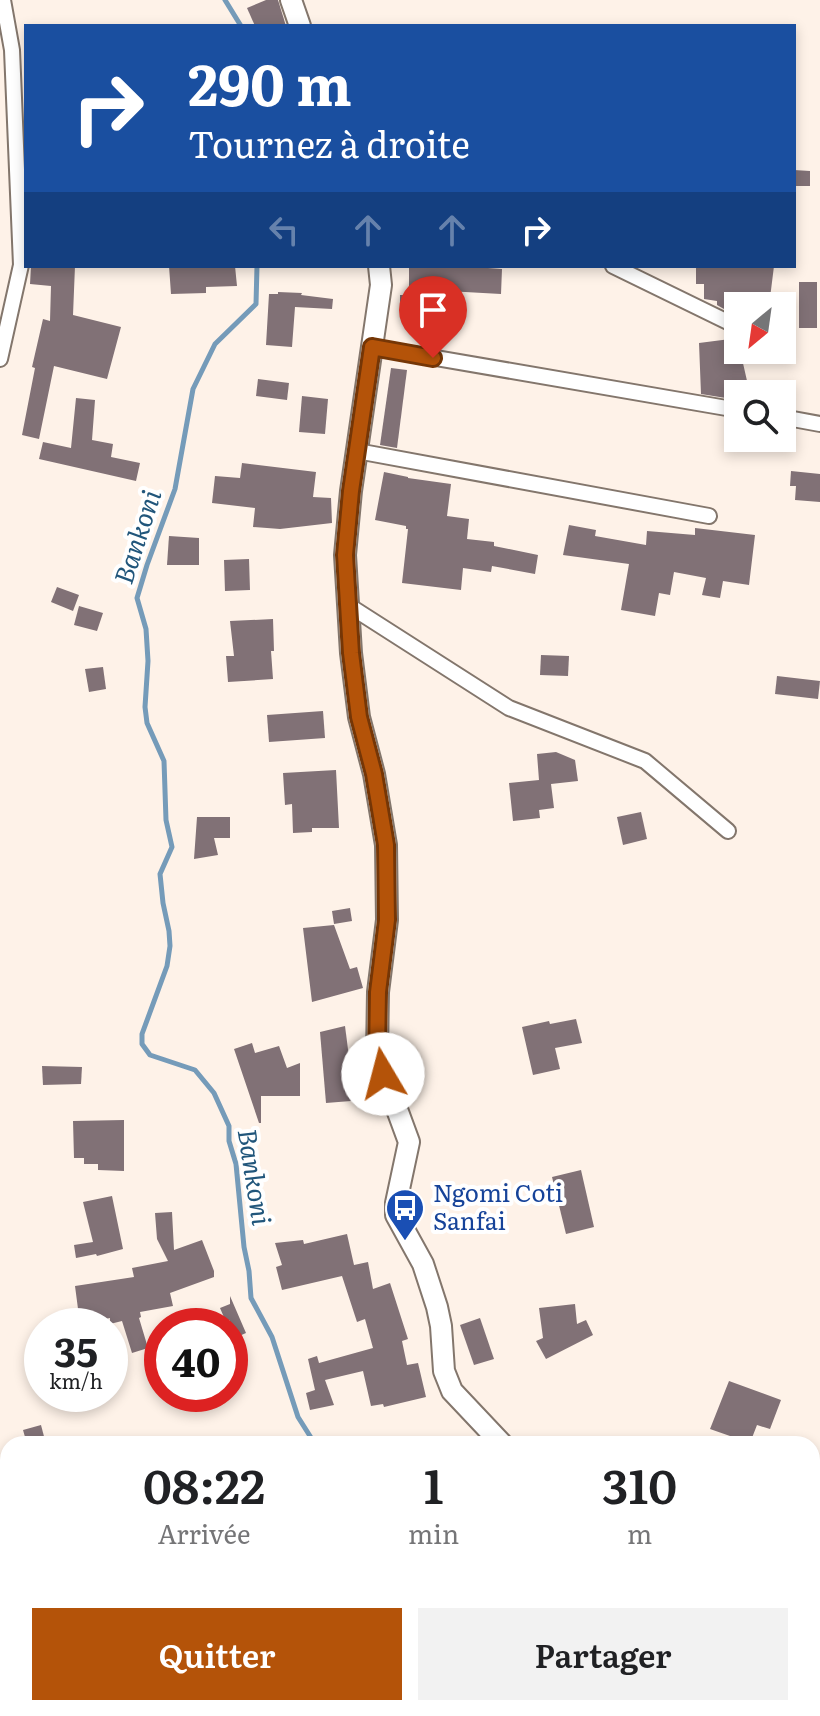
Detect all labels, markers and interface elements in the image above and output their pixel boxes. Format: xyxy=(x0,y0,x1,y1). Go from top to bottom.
text: 290 m xyxy=(188,40,352,123)
icon: right xyxy=(56,56,160,160)
text: Tournez à droite xyxy=(188,116,470,169)
icon: left xyxy=(262,208,306,252)
icon: ahead xyxy=(346,208,390,252)
icon: ahead xyxy=(430,208,474,252)
icon: right xyxy=(514,208,558,252)
pin xyxy=(399,276,467,358)
icon: arrive xyxy=(411,288,455,332)
north arrow xyxy=(724,292,796,364)
map controls xyxy=(724,292,796,452)
button: search xyxy=(724,380,796,452)
water label: Bankoni xyxy=(102,484,169,588)
position arrow xyxy=(341,1032,425,1116)
water label: Bankoni xyxy=(230,1126,283,1228)
place label: Ngomi Coti Sanfai xyxy=(433,1174,563,1237)
bus stop icon: Ngomi Coti Sanfai xyxy=(384,1187,426,1242)
speed limit sign: 40 xyxy=(144,1308,248,1412)
text: 35 xyxy=(54,1320,98,1379)
text: km/h xyxy=(49,1365,103,1395)
text: 08:22 xyxy=(143,1448,265,1519)
text: 1 xyxy=(424,1448,443,1519)
text: 310 xyxy=(602,1448,677,1519)
text: Arrivée xyxy=(158,1513,250,1552)
text: min xyxy=(408,1513,459,1552)
text: m xyxy=(627,1513,652,1552)
button: Quitter xyxy=(32,1608,402,1700)
button: Partager xyxy=(418,1608,788,1700)

